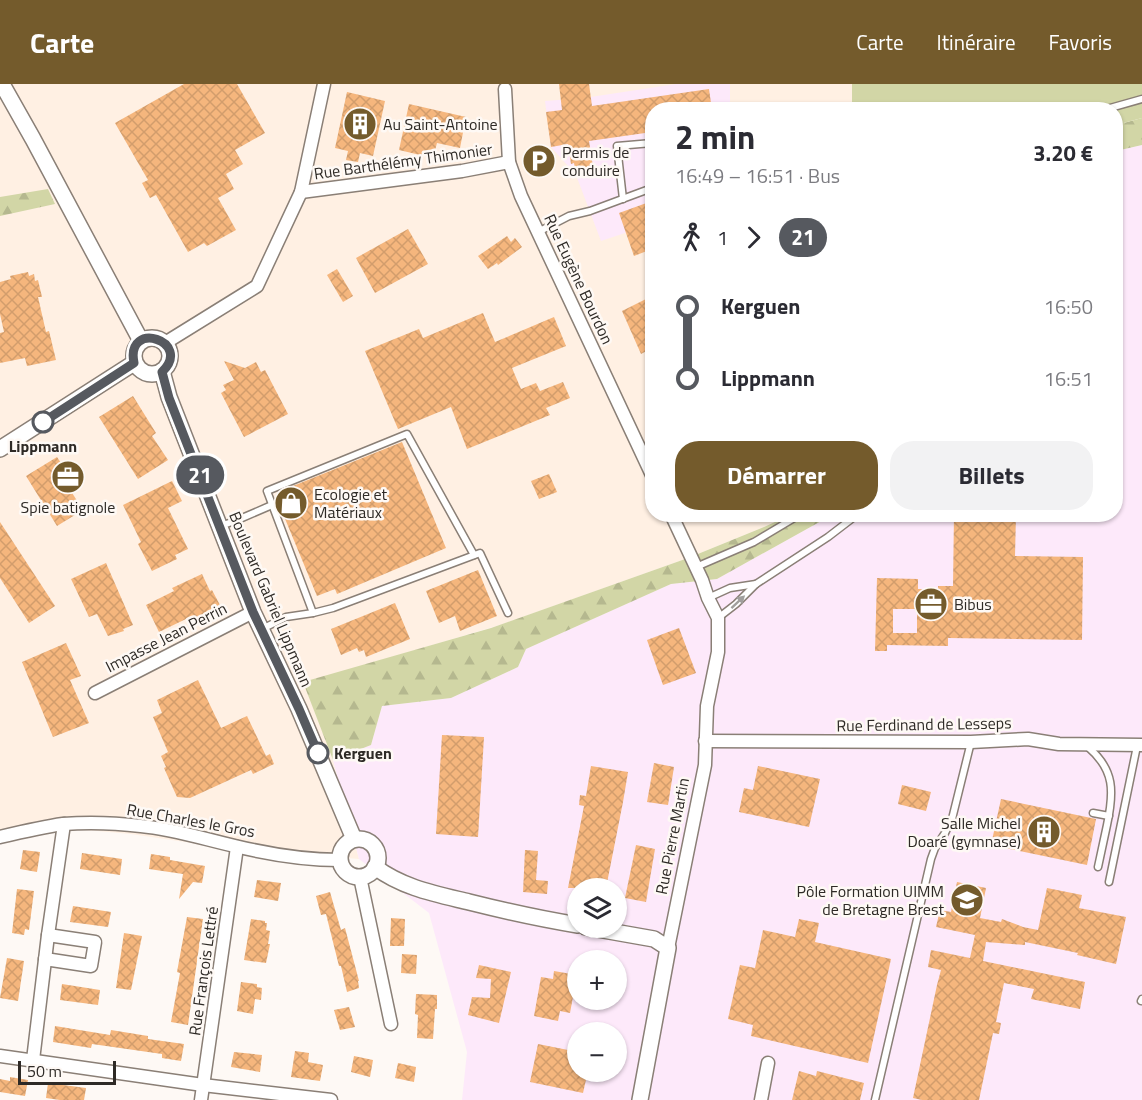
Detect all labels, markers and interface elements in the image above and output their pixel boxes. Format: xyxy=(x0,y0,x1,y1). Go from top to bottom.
text: Carte xyxy=(30,21,94,64)
text: Carte xyxy=(856,26,904,58)
text: Itinéraire xyxy=(937,26,1016,58)
text: Favoris xyxy=(1049,26,1112,58)
building icon: Au Saint-Antoine xyxy=(342,106,378,142)
place label: Au Saint-Antoine xyxy=(383,112,498,136)
text: 2 min xyxy=(675,112,755,162)
text: 3.20 € xyxy=(1033,136,1093,170)
street label: Rue Barthélémy Thimonier xyxy=(312,137,494,185)
place label: Permis de conduire xyxy=(562,140,629,182)
parking icon: Permis de conduire xyxy=(521,143,557,179)
text: 16:49 – 16:51 · Bus xyxy=(675,160,840,191)
street label: Rue Eugène Bourdon xyxy=(538,210,620,348)
icon: walk xyxy=(675,221,708,254)
icon: forward xyxy=(737,221,770,254)
text: 21 xyxy=(791,221,815,253)
text: 1 xyxy=(717,222,728,253)
text: Kerguen xyxy=(721,289,800,323)
text: 16:50 xyxy=(1044,291,1093,322)
text: Lippmann xyxy=(721,361,815,395)
text: 16:51 xyxy=(1044,363,1093,394)
marker: Lippmann xyxy=(32,411,54,433)
place label: Lippmann xyxy=(9,434,77,458)
button: Démarrer xyxy=(675,441,878,510)
button: Billets xyxy=(890,441,1093,510)
line badge: 21 xyxy=(173,456,227,494)
office icon: Spie batignole xyxy=(50,459,86,495)
text: 21 xyxy=(188,459,212,491)
place label: Ecologie et Matériaux xyxy=(314,482,388,524)
shop icon: Ecologie et Matériaux xyxy=(273,485,309,521)
place label: Spie batignole xyxy=(21,495,115,519)
street label: Boulevard Gabriel Lippmann xyxy=(223,508,319,690)
office icon: Bibus xyxy=(913,586,949,622)
place label: Bibus xyxy=(954,592,992,616)
street label: Impasse Jean Perrin xyxy=(101,596,231,678)
one-way arrow xyxy=(730,596,745,609)
street label: Rue Ferdinand de Lesseps xyxy=(836,710,1012,738)
place label: Kerguen xyxy=(334,741,392,765)
marker: Kerguen xyxy=(307,742,329,764)
street label: Rue Pierre Martin xyxy=(649,776,695,896)
street label: Rue Charles le Gros xyxy=(125,797,257,843)
place label: Salle Michel Doaré (gymnase) xyxy=(907,811,1021,853)
building icon: Salle Michel Doaré (gymnase) xyxy=(1026,814,1062,850)
map controls xyxy=(567,878,627,1082)
button: layers xyxy=(567,878,627,938)
place label: Pôle Formation UIMM de Bretagne Brest xyxy=(797,879,944,921)
school or university icon: Pôle Formation UIMM de Bretagne Brest xyxy=(949,882,985,918)
street label: Rue François Lettré xyxy=(182,905,224,1037)
button: + xyxy=(567,950,627,1010)
button: − xyxy=(567,1022,627,1082)
scale bar xyxy=(18,1058,116,1086)
text: 50 m xyxy=(27,1059,62,1083)

